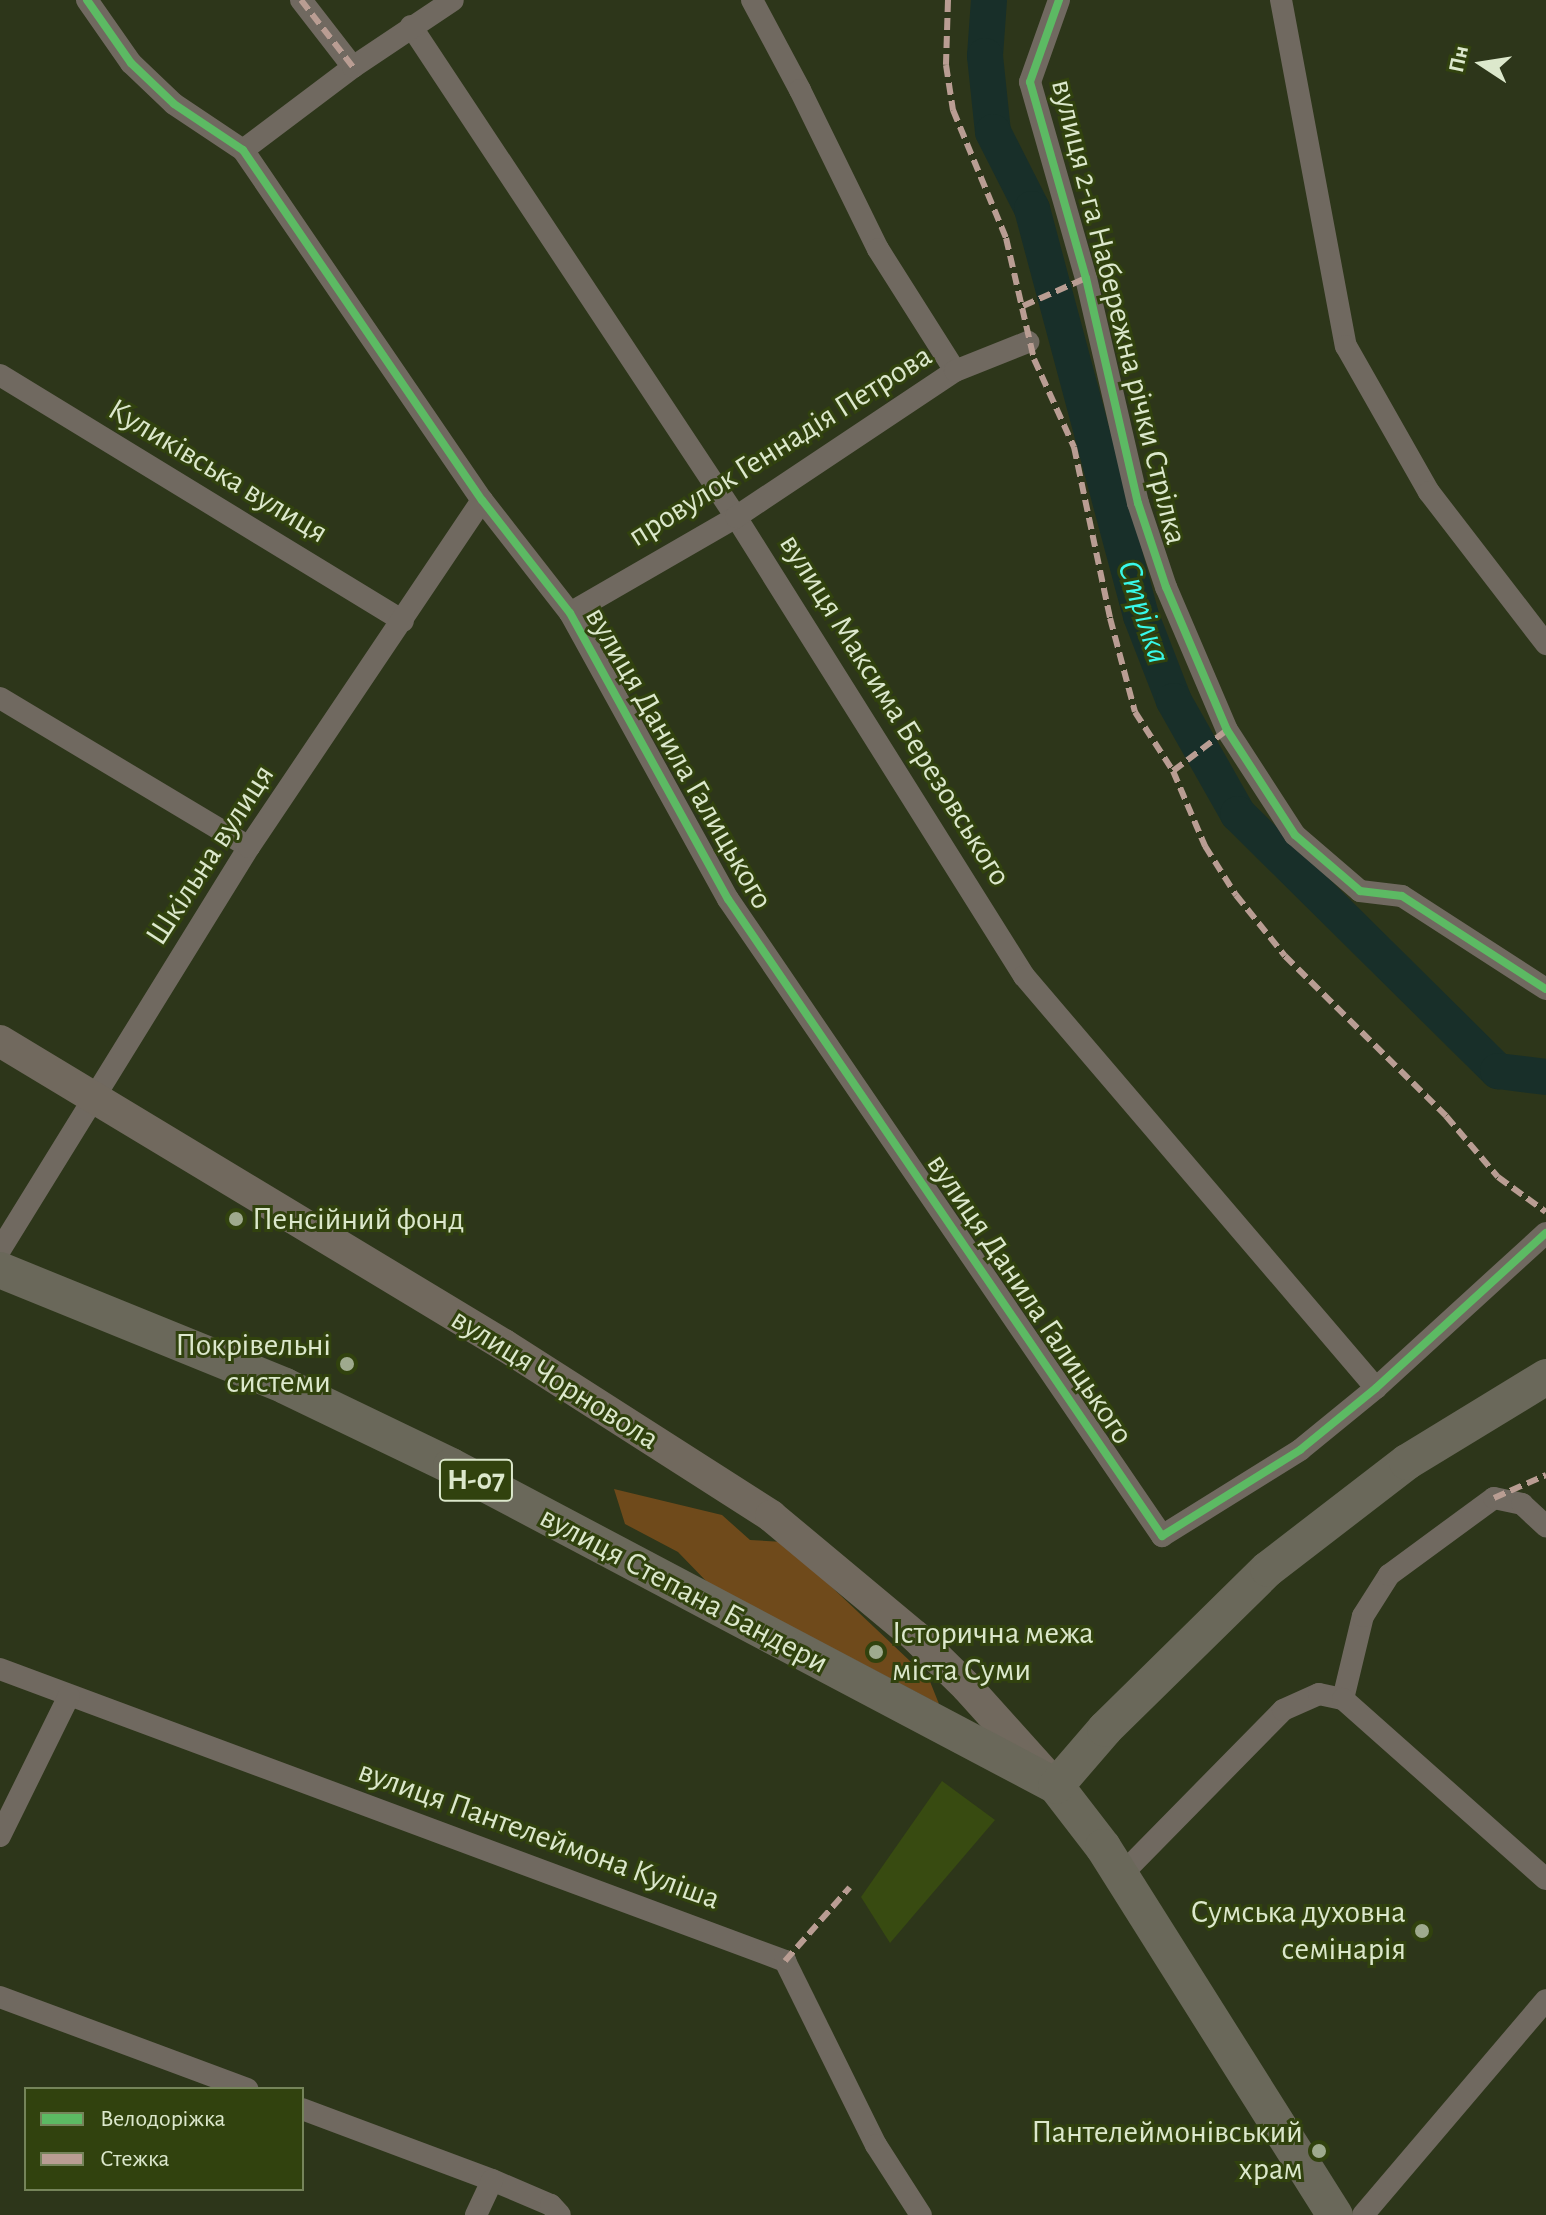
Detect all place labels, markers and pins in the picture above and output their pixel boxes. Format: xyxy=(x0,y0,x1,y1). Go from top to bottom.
place label: Пенсійний фонд xyxy=(252,1200,464,1238)
marker: Пенсійний фонд xyxy=(227,1210,245,1228)
place label: Покрівельні системи xyxy=(175,1327,331,1402)
marker: Покрівельні системи xyxy=(338,1355,356,1373)
place label: Історична межа міста Суми xyxy=(892,1615,1094,1690)
marker: Історична межа міста Суми xyxy=(867,1643,885,1661)
place label: Сумська духовна семінарія xyxy=(1191,1894,1406,1969)
marker: Сумська духовна семінарія xyxy=(1413,1922,1431,1940)
place label: Пантелеймонівський храм xyxy=(1031,2114,1303,2189)
marker: Пантелеймонівський храм xyxy=(1310,2142,1328,2160)

